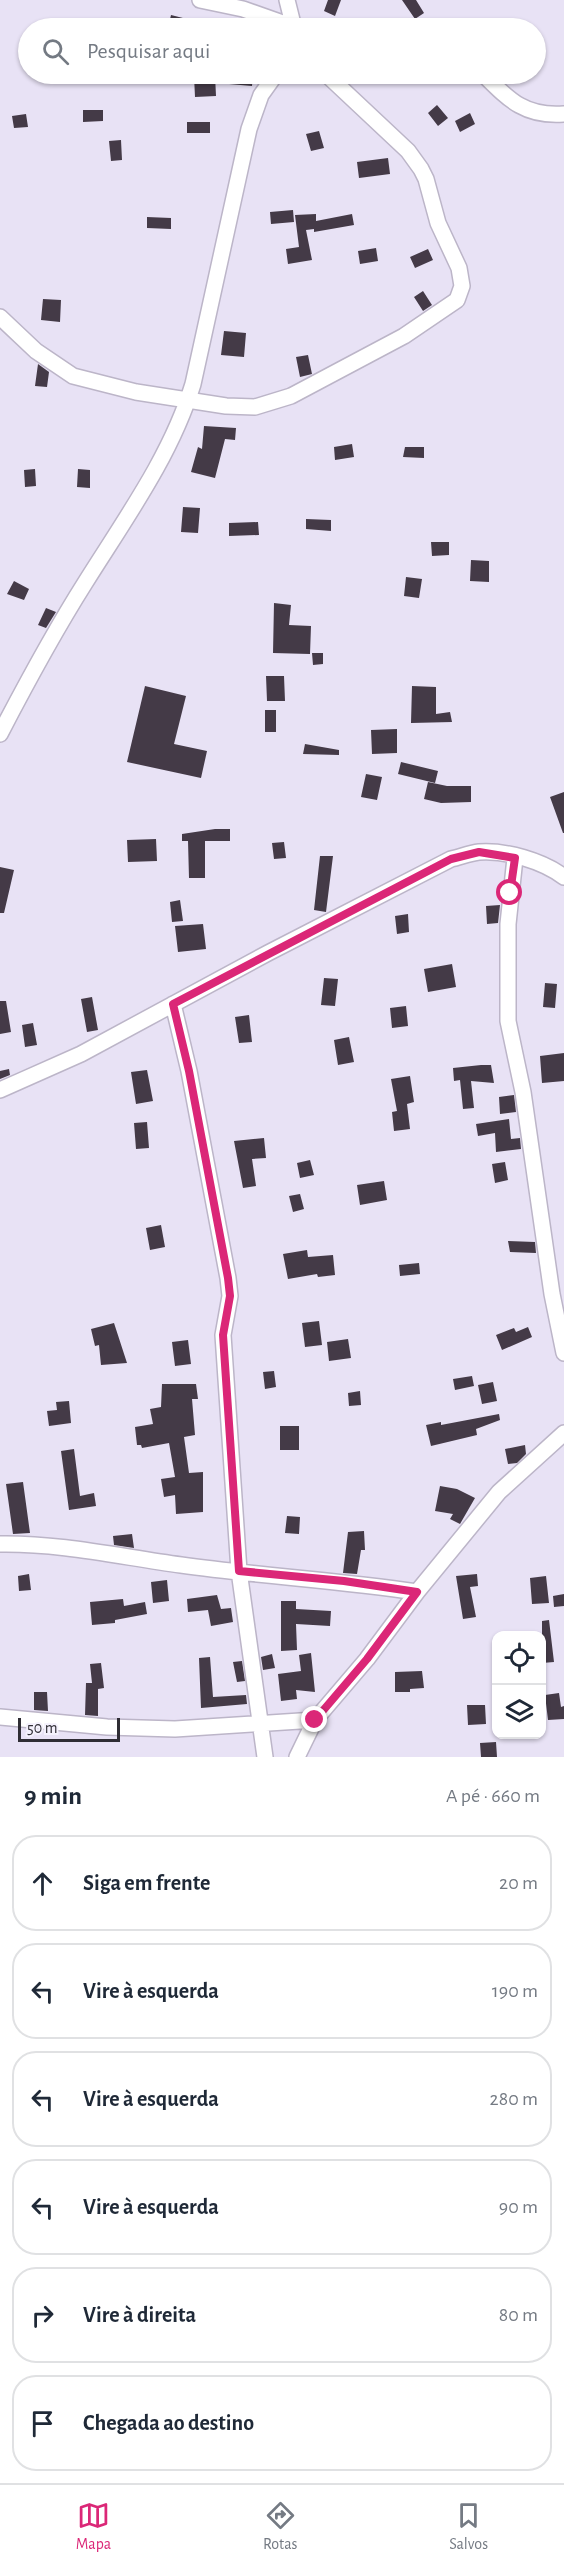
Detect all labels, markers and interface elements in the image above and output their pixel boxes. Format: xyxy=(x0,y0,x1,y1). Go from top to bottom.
search box xyxy=(18,18,546,84)
icon: search xyxy=(39,35,72,68)
text: Pesquisar aqui xyxy=(87,40,210,62)
route start xyxy=(496,879,522,905)
map controls xyxy=(492,1631,546,1739)
button: locate xyxy=(492,1631,546,1685)
button: layers xyxy=(492,1685,546,1739)
route end xyxy=(301,1706,327,1732)
scale bar xyxy=(18,1715,120,1742)
text: 50 m xyxy=(27,1720,58,1736)
text: 9 min xyxy=(24,1783,82,1809)
text: A pé · 660 m xyxy=(446,1786,540,1806)
icon: ahead xyxy=(26,1867,59,1900)
text: Siga em frente xyxy=(83,1872,210,1894)
text: 20 m xyxy=(499,1873,538,1893)
icon: left xyxy=(26,1975,59,2008)
text: Vire à esquerda xyxy=(83,1980,219,2002)
text: 190 m xyxy=(492,1981,538,2001)
icon: left xyxy=(26,2083,59,2116)
text: Vire à esquerda xyxy=(83,2088,219,2110)
text: 280 m xyxy=(490,2089,538,2109)
icon: left xyxy=(26,2191,59,2224)
text: Vire à esquerda xyxy=(83,2196,219,2218)
text: 90 m xyxy=(499,2197,538,2217)
icon: right xyxy=(26,2299,59,2332)
text: Vire à direita xyxy=(83,2304,196,2326)
text: 80 m xyxy=(499,2305,538,2325)
icon: arrive xyxy=(26,2407,59,2440)
text: Chegada ao destino xyxy=(83,2412,254,2434)
tab: Mapa xyxy=(76,2499,111,2554)
tab: Rotas xyxy=(263,2499,298,2554)
tab: Salvos xyxy=(449,2499,488,2554)

